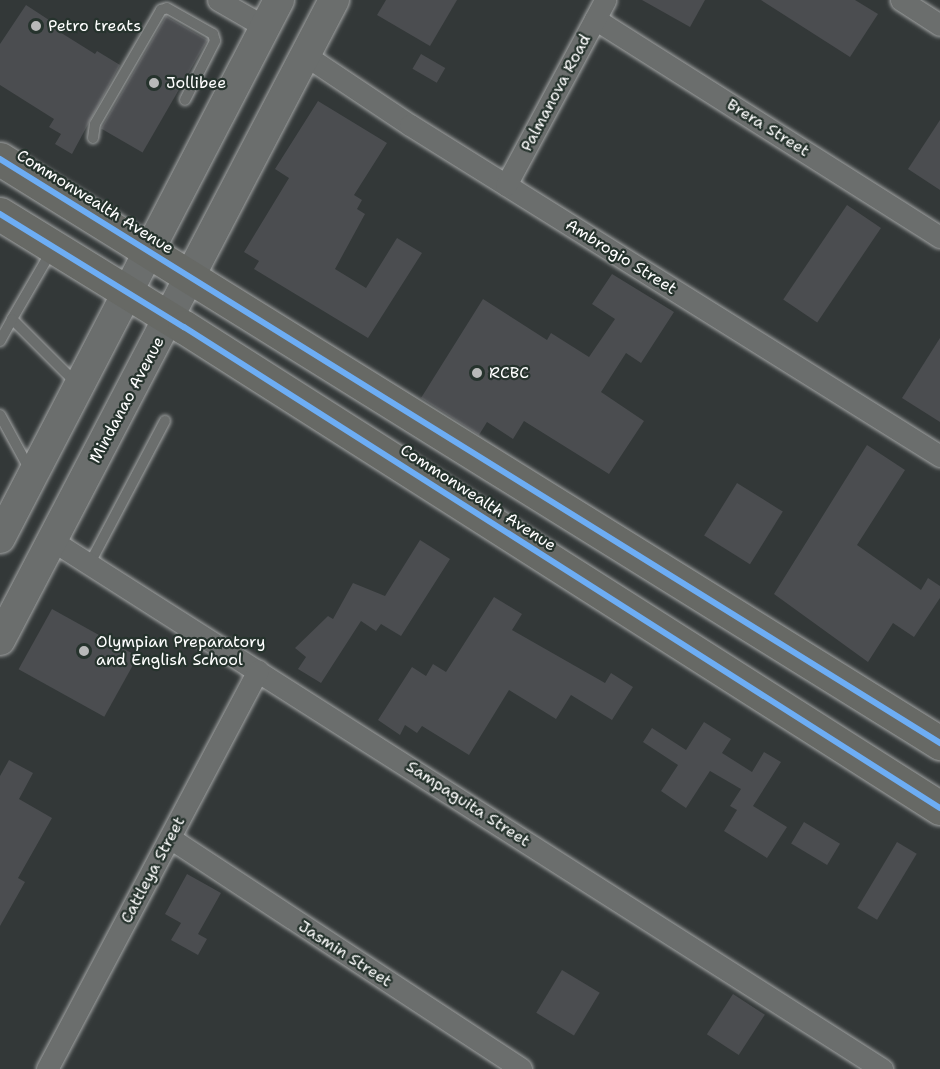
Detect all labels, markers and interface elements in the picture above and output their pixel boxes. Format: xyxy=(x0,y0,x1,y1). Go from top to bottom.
place label: Petro treats xyxy=(48,16,141,36)
marker: Petro treats xyxy=(29,19,43,33)
street label: Palmanova Road xyxy=(517,31,595,155)
place label: Jollibee xyxy=(166,73,226,93)
marker: Jollibee xyxy=(147,76,161,90)
street label: Brera Street xyxy=(723,95,813,161)
street label: Commonwealth Avenue xyxy=(13,146,177,258)
street label: Ambrogio Street xyxy=(562,215,680,299)
street label: Mindanao Avenue xyxy=(86,333,168,467)
place label: RCBC xyxy=(489,363,529,383)
marker: RCBC xyxy=(470,366,484,380)
street label: Commonwealth Avenue xyxy=(397,440,559,556)
place label: Olympian Preparatory and English School xyxy=(96,632,265,670)
marker: Olympian Preparatory and English School xyxy=(77,644,91,658)
street label: Sampaguita Street xyxy=(403,757,533,851)
street label: Cattleya Street xyxy=(117,813,189,927)
street label: Jasmin Street xyxy=(295,917,395,991)

